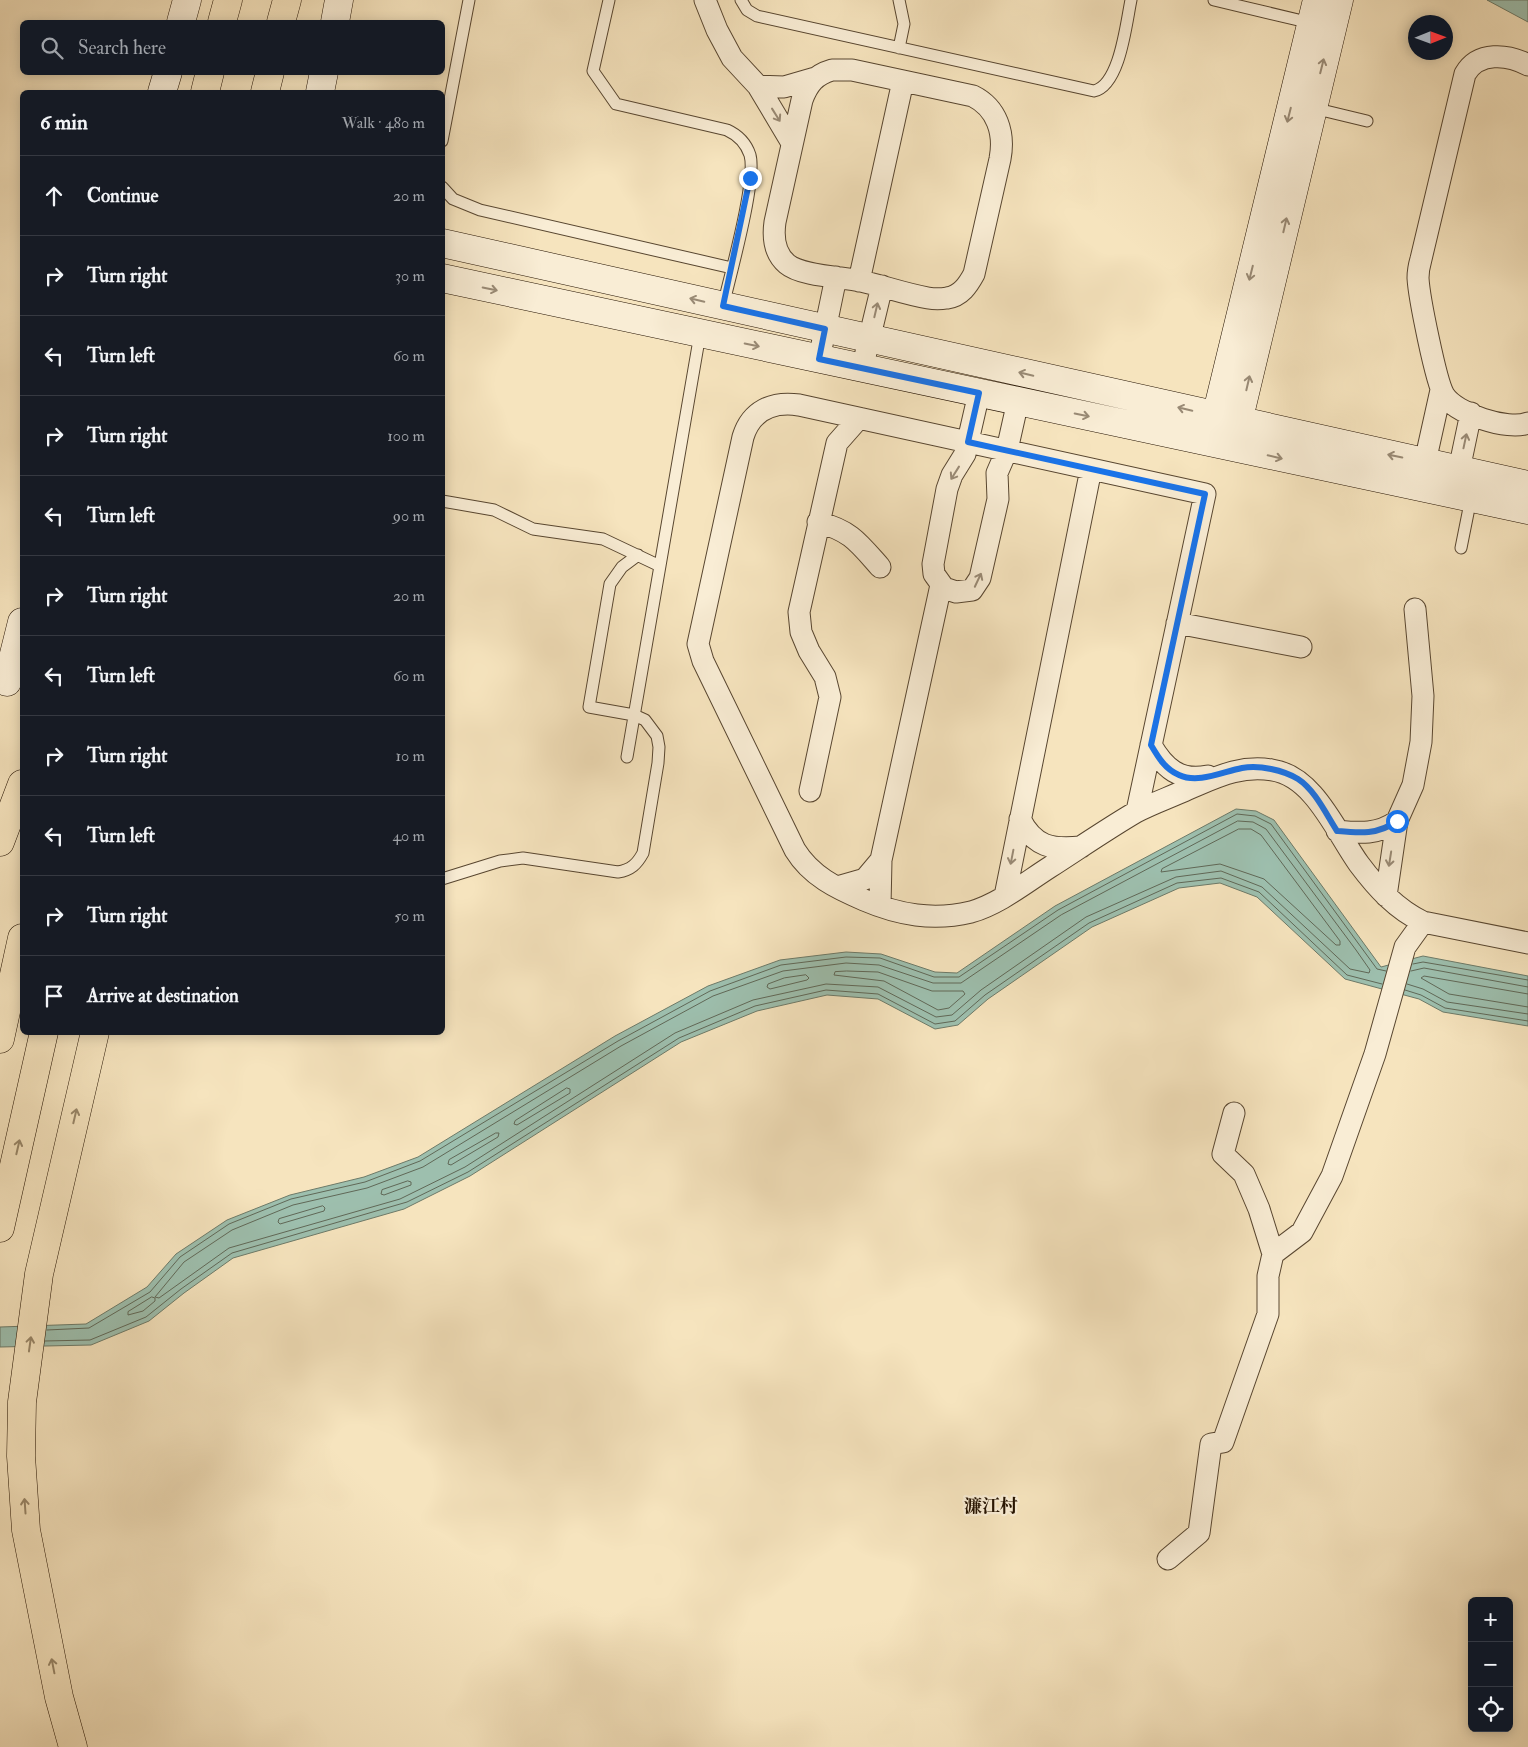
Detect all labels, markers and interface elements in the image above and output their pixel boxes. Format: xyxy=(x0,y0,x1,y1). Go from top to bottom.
north arrow xyxy=(1408,15,1453,60)
search box xyxy=(20,20,445,75)
icon: search xyxy=(38,34,66,62)
text: Search here xyxy=(78,36,166,60)
one-way arrow xyxy=(1318,59,1327,75)
one-way arrow xyxy=(771,107,781,121)
one-way arrow xyxy=(1284,107,1293,123)
text: 6 min xyxy=(40,109,88,136)
text: Walk · 480 m xyxy=(342,113,425,133)
route end xyxy=(739,167,762,190)
icon: ahead xyxy=(40,182,68,210)
text: Continue xyxy=(87,184,158,208)
text: 20 m xyxy=(393,186,425,206)
one-way arrow xyxy=(1281,217,1290,233)
icon: right xyxy=(40,262,68,290)
text: Turn right xyxy=(87,264,167,288)
one-way arrow xyxy=(1246,265,1255,281)
text: 30 m xyxy=(395,266,425,286)
one-way arrow xyxy=(482,285,498,294)
one-way arrow xyxy=(690,295,706,304)
one-way arrow xyxy=(872,303,881,319)
one-way arrow xyxy=(743,341,759,350)
icon: left xyxy=(40,342,68,370)
text: Turn left xyxy=(87,344,155,368)
text: 60 m xyxy=(393,346,425,366)
one-way arrow xyxy=(1019,369,1035,378)
one-way arrow xyxy=(1244,375,1253,391)
one-way arrow xyxy=(1178,404,1194,413)
one-way arrow xyxy=(1073,410,1089,420)
icon: right xyxy=(40,422,68,450)
text: Turn right xyxy=(87,424,167,448)
text: 100 m xyxy=(387,426,425,446)
one-way arrow xyxy=(1461,434,1470,450)
one-way arrow xyxy=(1387,450,1403,460)
one-way arrow xyxy=(1266,453,1282,462)
one-way arrow xyxy=(949,465,959,479)
icon: left xyxy=(40,502,68,530)
text: Turn left xyxy=(87,504,155,528)
text: 90 m xyxy=(393,506,425,526)
one-way arrow xyxy=(973,573,983,588)
icon: right xyxy=(40,582,68,610)
text: Turn right xyxy=(87,584,167,608)
text: 20 m xyxy=(393,586,425,606)
icon: left xyxy=(40,662,68,690)
text: Turn left xyxy=(87,664,155,688)
text: 60 m xyxy=(393,666,425,686)
icon: right xyxy=(40,742,68,770)
text: Turn right xyxy=(87,744,167,768)
text: 10 m xyxy=(395,746,425,766)
route start xyxy=(1386,810,1409,833)
icon: left xyxy=(40,822,68,850)
text: Turn left xyxy=(87,824,155,848)
text: 40 m xyxy=(392,826,425,846)
one-way arrow xyxy=(1007,849,1016,865)
one-way arrow xyxy=(1385,850,1395,866)
icon: right xyxy=(40,902,68,930)
text: Turn right xyxy=(87,904,167,928)
text: 50 m xyxy=(394,906,425,926)
icon: arrive xyxy=(40,982,68,1010)
text: Arrive at destination xyxy=(87,984,239,1008)
one-way arrow xyxy=(71,1109,80,1125)
one-way arrow xyxy=(14,1139,23,1155)
one-way arrow xyxy=(25,1336,35,1352)
district label: 濂江村 xyxy=(964,1495,1018,1518)
one-way arrow xyxy=(20,1498,29,1514)
map controls xyxy=(1468,1597,1513,1732)
button: + xyxy=(1468,1597,1513,1642)
button: − xyxy=(1468,1642,1513,1687)
one-way arrow xyxy=(48,1658,57,1674)
button: locate xyxy=(1468,1687,1513,1732)

